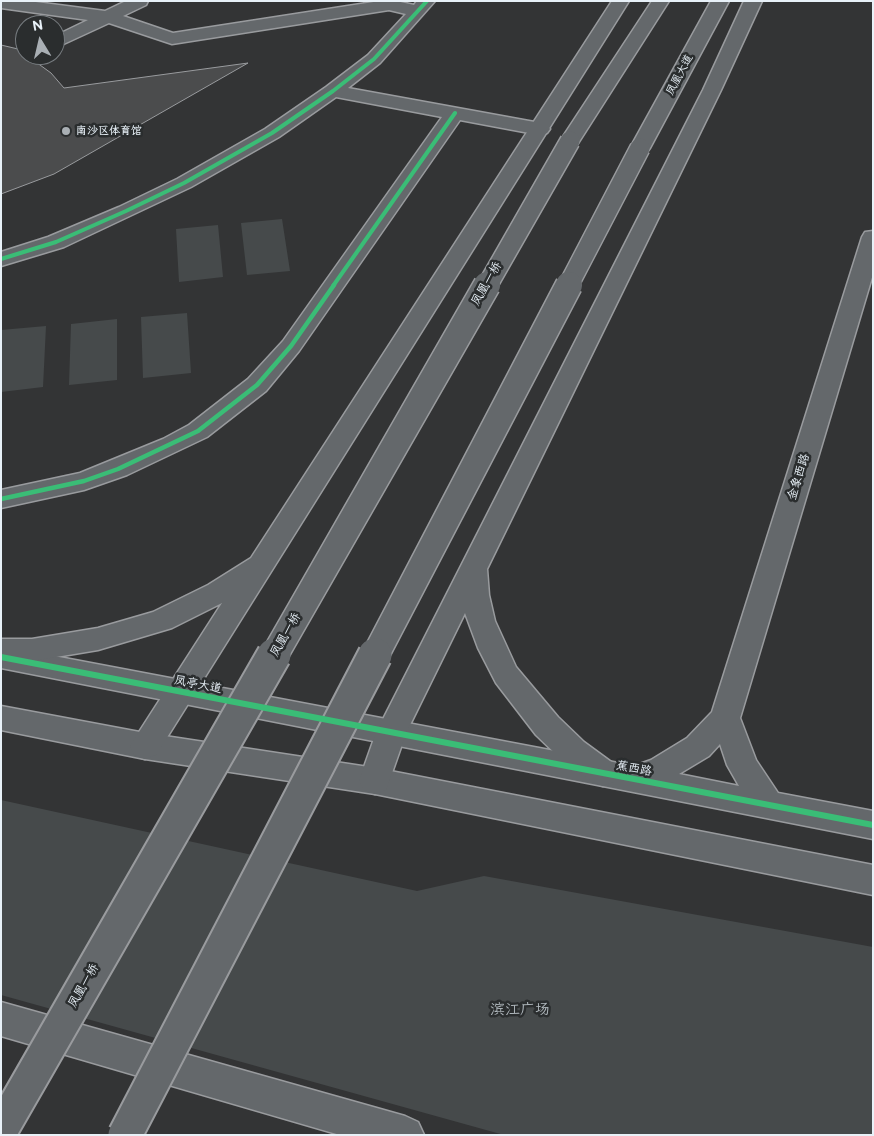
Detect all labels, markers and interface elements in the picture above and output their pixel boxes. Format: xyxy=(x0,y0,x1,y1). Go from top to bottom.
north arrow xyxy=(15,15,65,65)
text: N xyxy=(31,16,44,35)
street label: 凤凰大道 xyxy=(664,52,696,98)
place label: 南沙区体育馆 xyxy=(76,124,142,138)
marker: 南沙区体育馆 xyxy=(60,125,72,137)
street label: 凤凰一桥 xyxy=(469,260,505,308)
street label: 金象西路 xyxy=(785,452,813,502)
street label: 凤凰一桥 xyxy=(268,611,304,659)
street label: 凤亭大道 xyxy=(173,673,223,697)
street label: 蕉西路 xyxy=(615,758,653,780)
street label: 凤凰一桥 xyxy=(66,962,102,1010)
park label: 滨江广场 xyxy=(490,1001,550,1019)

